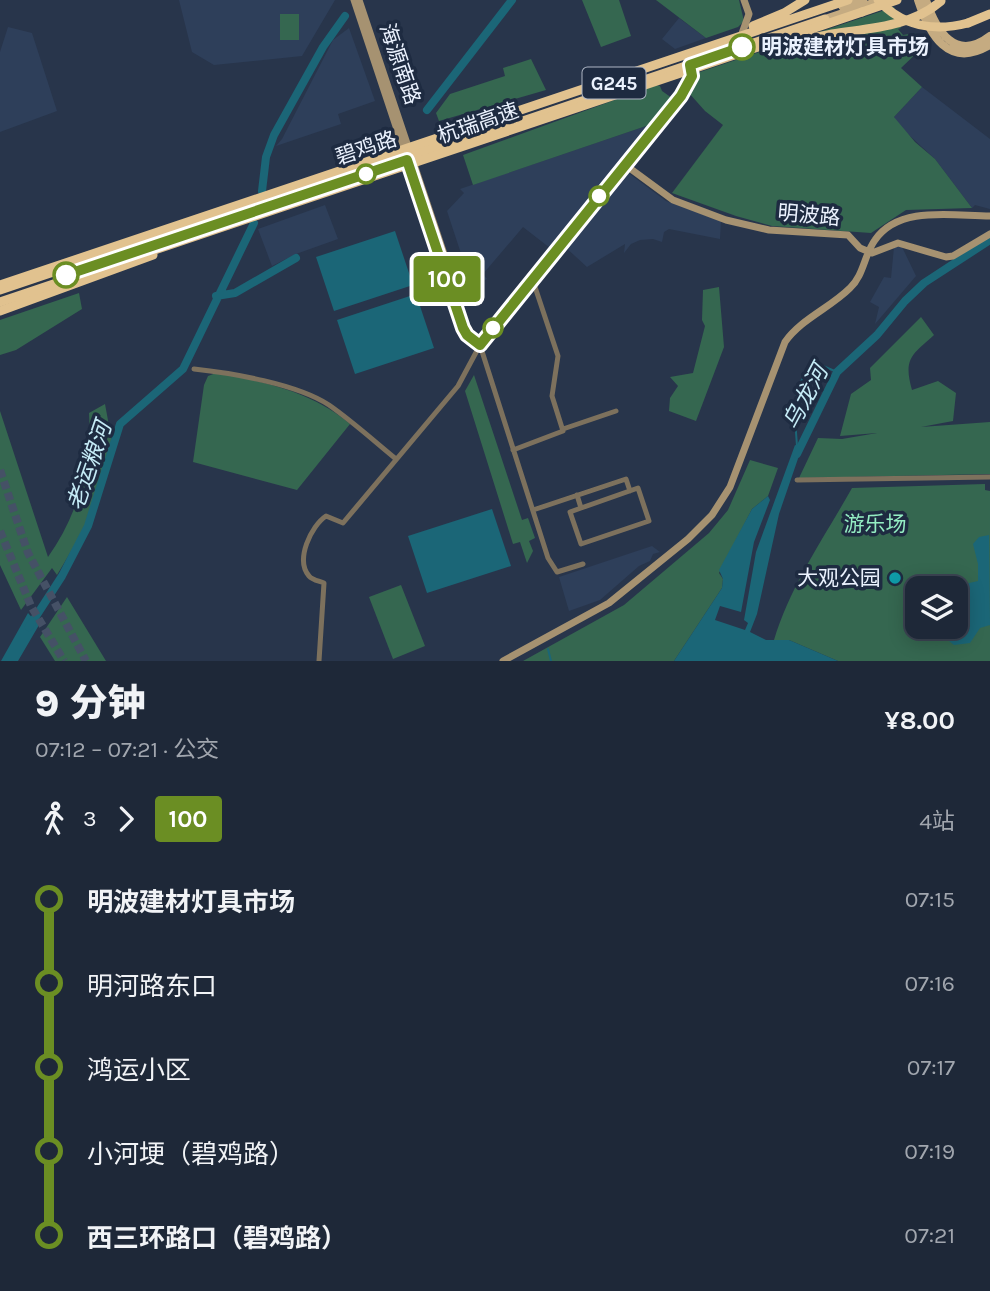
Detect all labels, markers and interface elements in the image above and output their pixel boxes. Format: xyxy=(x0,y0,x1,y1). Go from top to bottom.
street label: 海源南路 xyxy=(375,20,425,108)
marker: 明波建材灯具市场 xyxy=(729,34,755,60)
place label: 明波建材灯具市场 xyxy=(761,35,929,59)
road number: G245 xyxy=(582,68,646,99)
street label: 杭瑞高速 xyxy=(434,98,522,148)
street label: 碧鸡路 xyxy=(332,126,400,170)
unlabelled marker xyxy=(356,164,376,184)
unlabelled marker xyxy=(589,186,609,206)
street label: 明波路 xyxy=(777,200,841,230)
line badge: 100 xyxy=(407,256,487,302)
unlabelled marker xyxy=(53,262,79,288)
text: 100 xyxy=(428,265,466,293)
unlabelled marker xyxy=(483,318,503,338)
water label: 乌龙河 xyxy=(777,357,835,434)
water label: 老运粮河 xyxy=(62,414,119,514)
park label: 游乐场 xyxy=(844,512,907,536)
place label: 大观公园 xyxy=(797,566,881,590)
marker: 大观公园 xyxy=(887,570,903,586)
map controls xyxy=(905,576,968,639)
button: layers xyxy=(905,576,968,639)
text: 9 分钟 xyxy=(35,681,146,726)
text: ¥8.00 xyxy=(884,705,955,736)
text: 07:12 – 07:21 · 公交 xyxy=(35,736,219,763)
icon: walk xyxy=(35,800,73,838)
icon: forward xyxy=(107,800,145,838)
text: 3 xyxy=(83,805,97,832)
text: 100 xyxy=(169,805,208,833)
text: 4站 xyxy=(919,808,955,835)
text: 07:15 xyxy=(905,886,955,913)
text: 明波建材灯具市场 xyxy=(87,887,295,918)
text: 07:16 xyxy=(904,970,955,997)
text: 明河路东口 xyxy=(87,971,217,1002)
text: 07:17 xyxy=(907,1054,955,1081)
text: 鸿运小区 xyxy=(87,1055,191,1086)
text: 07:19 xyxy=(904,1138,955,1165)
text: 小河埂（碧鸡路） xyxy=(87,1139,295,1170)
text: 07:21 xyxy=(904,1222,955,1249)
text: 西三环路口（碧鸡路） xyxy=(87,1223,347,1254)

